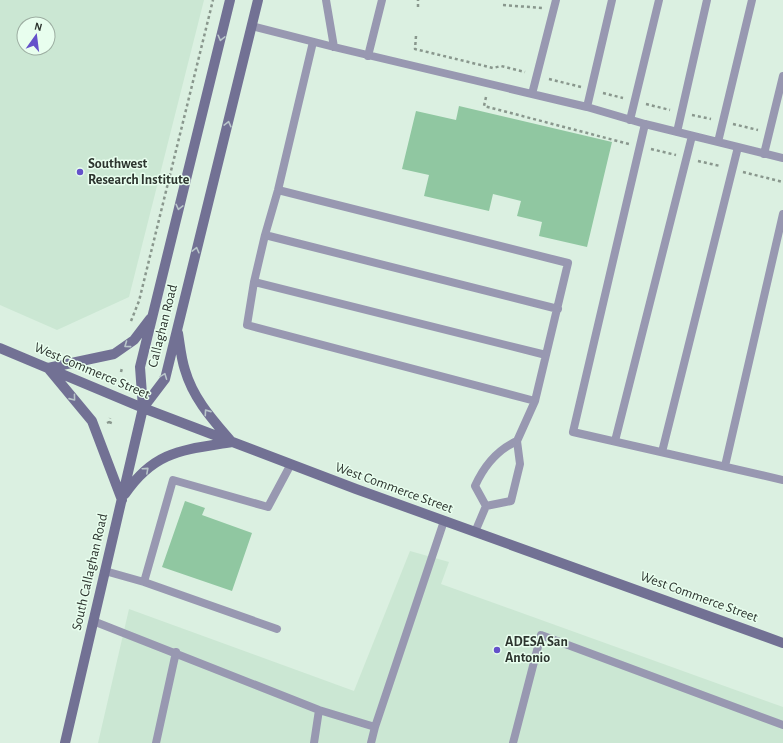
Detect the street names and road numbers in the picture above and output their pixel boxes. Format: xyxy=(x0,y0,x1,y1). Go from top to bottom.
street label: Callaghan Road xyxy=(146,283,180,369)
street label: West Commerce Street xyxy=(32,340,152,402)
street label: West Commerce Street xyxy=(333,460,455,516)
street label: South Callaghan Road xyxy=(70,512,110,632)
street label: West Commerce Street xyxy=(638,569,760,625)

